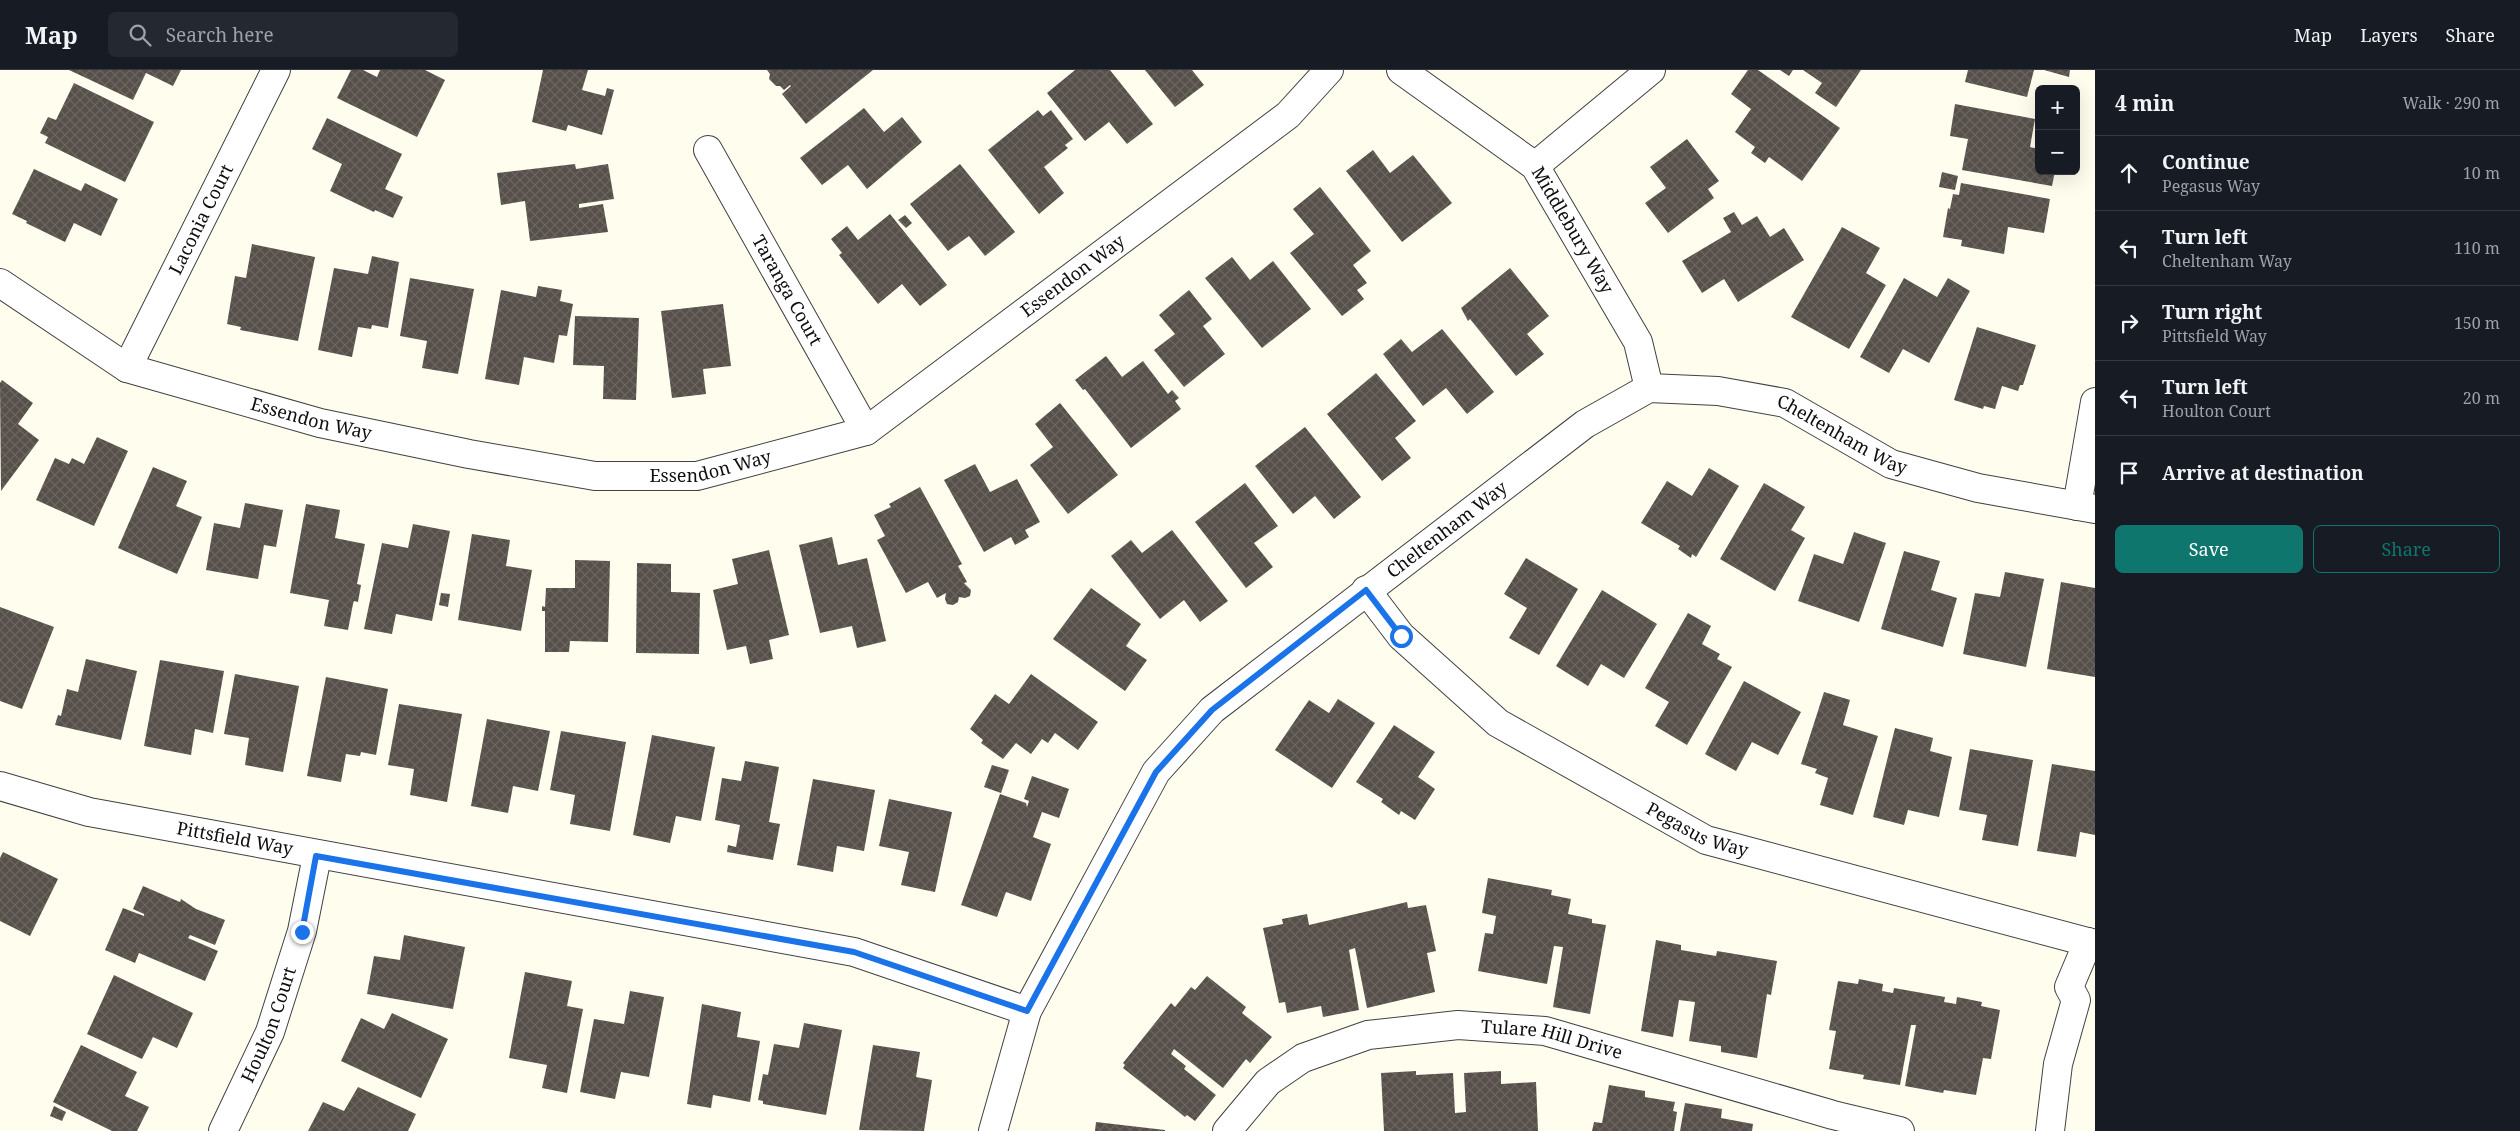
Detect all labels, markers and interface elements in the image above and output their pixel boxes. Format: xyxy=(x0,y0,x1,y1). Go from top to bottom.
search box xyxy=(108,12,458,57)
text: Map xyxy=(25,18,78,51)
icon: search xyxy=(126,21,154,49)
text: Search here xyxy=(166,22,274,48)
text: Map xyxy=(2294,23,2332,47)
text: Layers xyxy=(2360,23,2418,47)
text: Share xyxy=(2446,23,2495,47)
map controls xyxy=(2035,85,2080,175)
button: + xyxy=(2035,85,2080,130)
text: 4 min xyxy=(2115,89,2174,117)
text: Walk · 290 m xyxy=(2403,92,2500,114)
button: − xyxy=(2035,130,2080,175)
text: Continue xyxy=(2162,149,2250,175)
icon: ahead xyxy=(2115,159,2143,187)
street label: Laconia Court xyxy=(163,160,238,278)
street label: Middlebury Way xyxy=(1527,162,1620,298)
text: 10 m xyxy=(2463,162,2500,184)
text: Pegasus Way xyxy=(2162,175,2260,197)
text: Turn left xyxy=(2162,224,2248,250)
street label: Essendon Way xyxy=(1015,228,1130,322)
street label: Taranga Court xyxy=(747,230,828,349)
icon: left xyxy=(2115,234,2143,262)
text: 110 m xyxy=(2454,237,2500,259)
text: Cheltenham Way xyxy=(2162,250,2292,272)
text: Turn right xyxy=(2162,299,2262,325)
icon: right xyxy=(2115,309,2143,337)
text: 150 m xyxy=(2454,312,2500,334)
text: Pittsfield Way xyxy=(2162,325,2267,347)
text: Turn left xyxy=(2162,374,2248,400)
icon: left xyxy=(2115,384,2143,412)
text: 20 m xyxy=(2463,387,2500,409)
street label: Cheltenham Way xyxy=(1776,389,1911,479)
street label: Essendon Way xyxy=(248,391,375,445)
text: Houlton Court xyxy=(2162,400,2271,422)
street label: Essendon Way xyxy=(649,444,774,487)
icon: arrive xyxy=(2115,459,2143,487)
text: Arrive at destination xyxy=(2162,460,2364,486)
street label: Cheltenham Way xyxy=(1381,475,1512,583)
button: Save xyxy=(2115,525,2303,573)
button: Share xyxy=(2313,525,2500,573)
route start xyxy=(1390,625,1413,648)
street label: Pegasus Way xyxy=(1642,796,1752,862)
street label: Pittsfield Way xyxy=(175,815,296,860)
route end xyxy=(291,921,314,944)
street label: Houlton Court xyxy=(235,964,301,1086)
street label: Tulare Hill Drive xyxy=(1480,1014,1626,1064)

